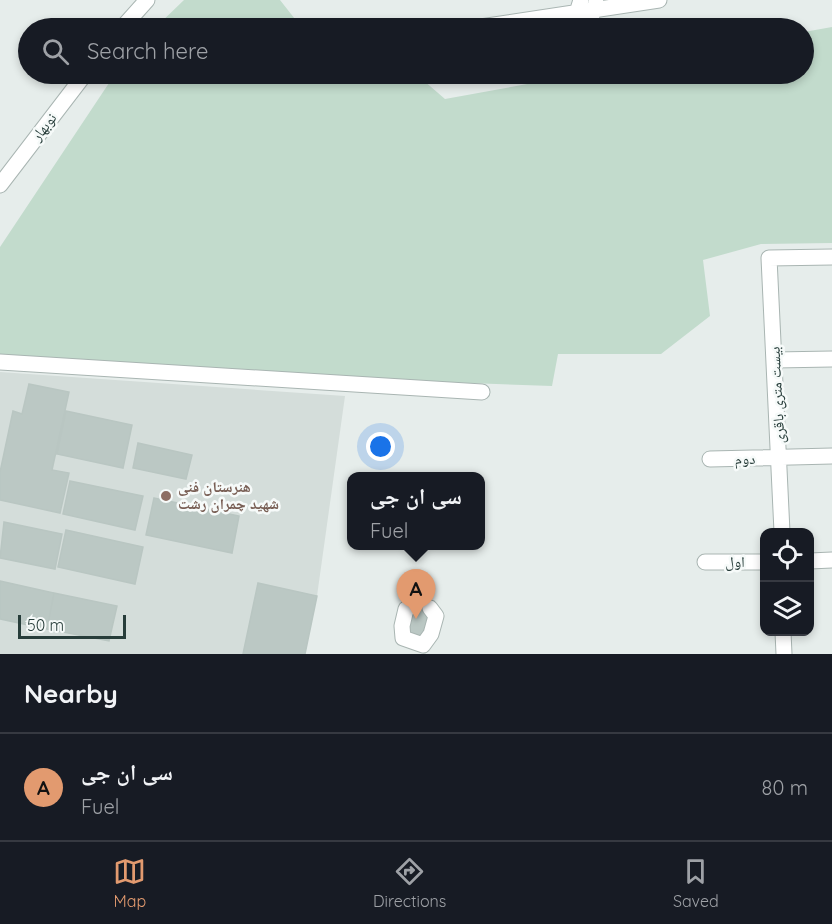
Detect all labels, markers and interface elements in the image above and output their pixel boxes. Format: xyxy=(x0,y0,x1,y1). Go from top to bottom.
search box xyxy=(18,18,814,84)
icon: search xyxy=(39,35,72,68)
text: Search here xyxy=(87,37,208,65)
street label: نوبهار xyxy=(26,109,61,145)
street label: بیست متری باقری xyxy=(764,346,790,444)
your location xyxy=(366,432,395,461)
street label: دوم xyxy=(735,449,755,469)
popup xyxy=(347,472,485,550)
place label: هنرستان فنی شهید چمران رشت xyxy=(178,477,279,513)
text: سی ان جی xyxy=(370,482,462,510)
marker: هنرستان فنی شهید چمران رشت xyxy=(159,489,173,503)
text: Fuel xyxy=(370,518,408,543)
map controls xyxy=(760,528,814,636)
button: locate xyxy=(760,528,814,582)
street label: اول xyxy=(725,552,745,572)
pin: A xyxy=(396,570,436,619)
button: layers xyxy=(760,582,814,636)
scale bar xyxy=(18,612,126,640)
text: 50 m xyxy=(27,615,64,635)
text: Nearby xyxy=(24,677,118,710)
text: سی ان جی xyxy=(81,758,173,786)
text: A xyxy=(37,775,50,800)
text: 80 m xyxy=(762,775,808,800)
text: Fuel xyxy=(81,794,119,819)
tab: Map xyxy=(113,855,146,911)
tab: Directions xyxy=(373,855,446,911)
tab: Saved xyxy=(673,855,719,911)

